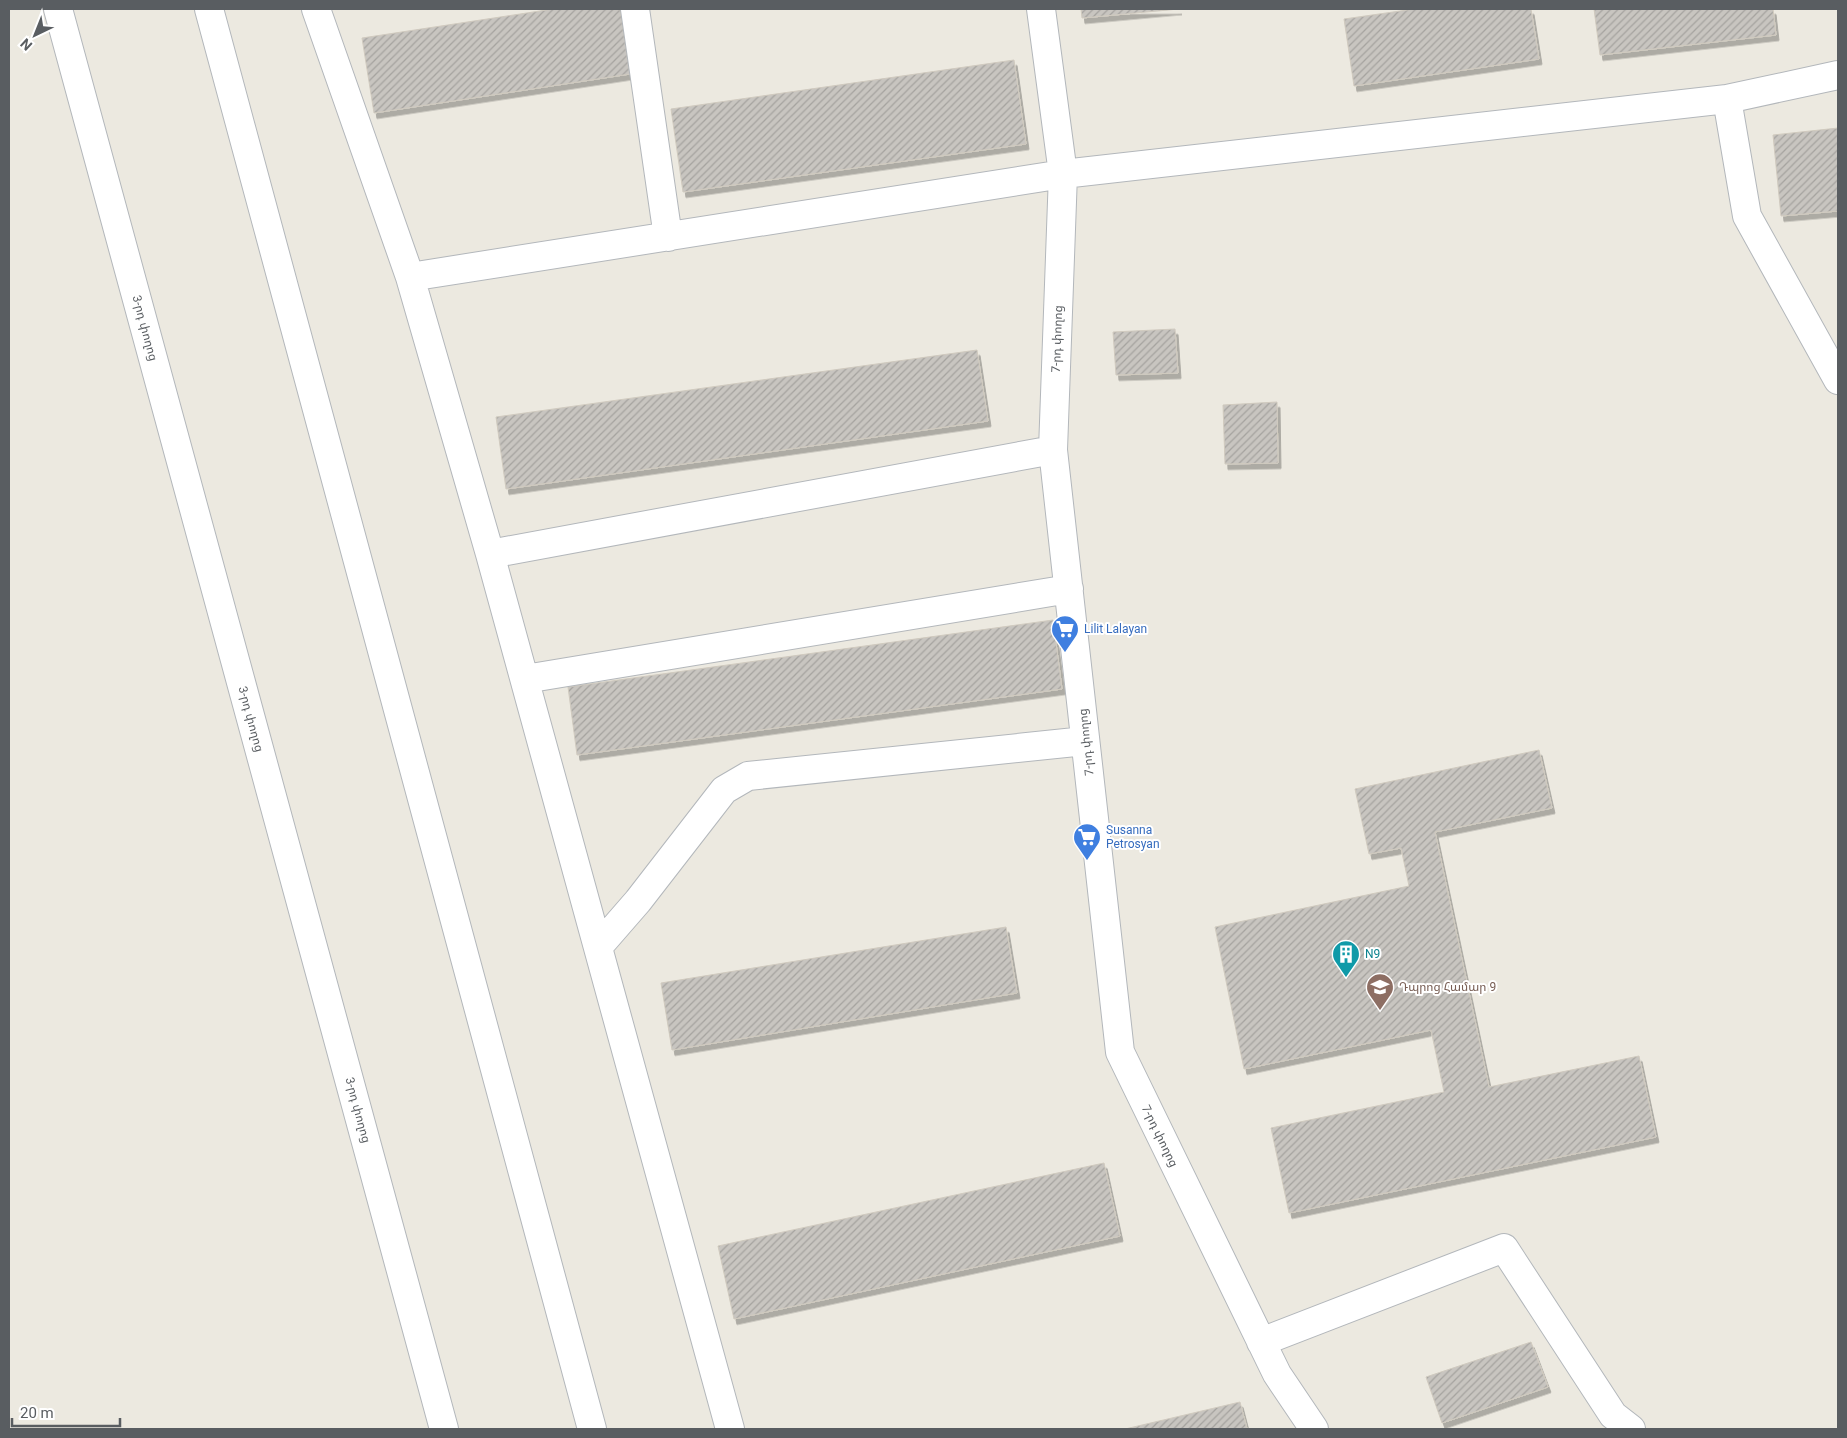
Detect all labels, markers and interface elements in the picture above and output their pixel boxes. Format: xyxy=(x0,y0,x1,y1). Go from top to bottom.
north arrow xyxy=(10,10,60,60)
text: N xyxy=(17,35,35,54)
street label: 3-րդ փողոց xyxy=(130,294,160,362)
street label: 7-րդ փողոց xyxy=(1049,305,1065,373)
supermarket icon: Lilit Lalayan xyxy=(1050,614,1080,653)
place label: Lilit Lalayan xyxy=(1084,622,1147,636)
street label: 3-րդ փողոց xyxy=(236,685,266,753)
street label: 7-րդ փողոց xyxy=(1076,708,1096,776)
supermarket icon: Susanna Petrosyan xyxy=(1072,822,1102,861)
place label: Susanna Petrosyan xyxy=(1106,823,1160,851)
building icon: N9 xyxy=(1331,939,1361,978)
place label: N9 xyxy=(1365,947,1380,961)
school or university icon: Դպրոց Համար 9 xyxy=(1365,972,1395,1011)
place label: Դպրոց Համար 9 xyxy=(1399,980,1496,994)
street label: 3-րդ փողոց xyxy=(343,1076,373,1144)
street label: 7-րդ փողոց xyxy=(1139,1103,1181,1169)
scale bar xyxy=(12,1396,120,1428)
text: 20 m xyxy=(20,1404,54,1422)

